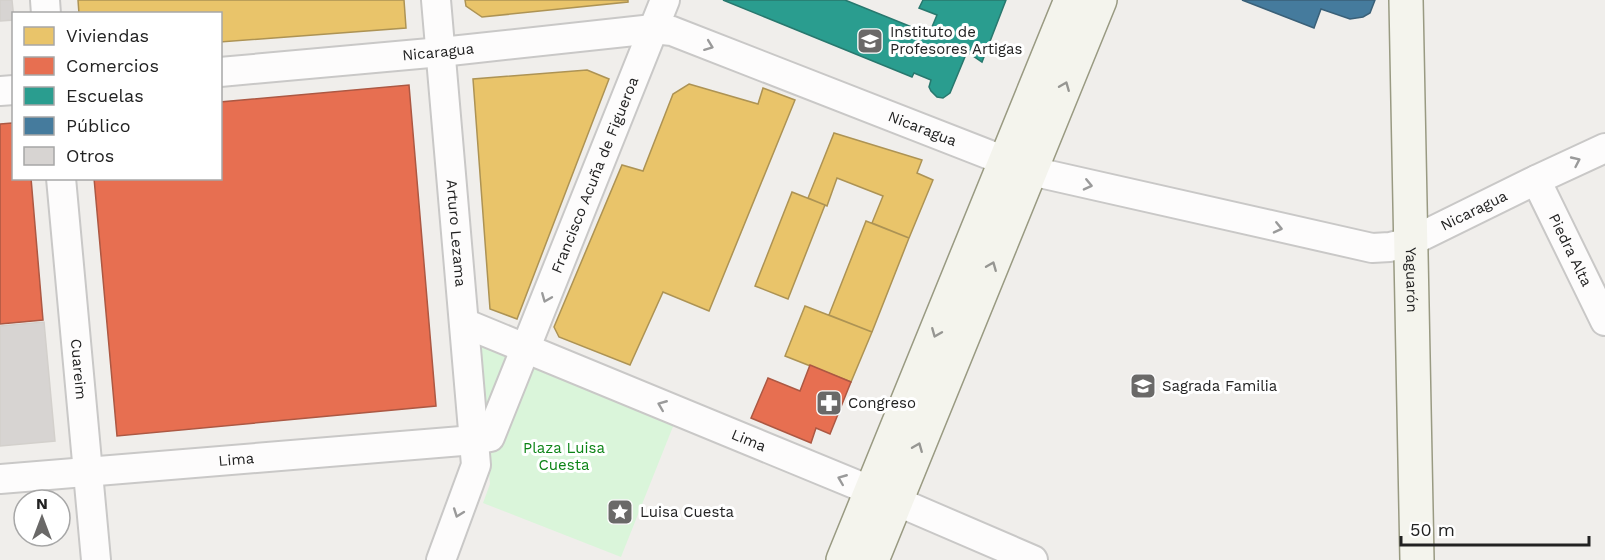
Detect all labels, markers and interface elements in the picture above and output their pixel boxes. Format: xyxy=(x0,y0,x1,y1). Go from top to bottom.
legend xyxy=(12,12,222,180)
place label: Instituto de Profesores Artigas xyxy=(890,23,1022,58)
text: Viviendas xyxy=(66,25,149,46)
school or university icon: Instituto de Profesores Artigas xyxy=(855,26,885,56)
street label: Nicaragua xyxy=(401,39,475,64)
one-way arrow xyxy=(703,39,714,51)
text: Comercios xyxy=(66,55,159,76)
street label: Francisco Acuña de Figueroa xyxy=(547,74,642,276)
one-way arrow xyxy=(1058,81,1070,92)
text: Escuelas xyxy=(66,85,144,106)
street label: Nicaragua xyxy=(886,107,960,150)
text: Público xyxy=(66,115,131,136)
text: Otros xyxy=(66,145,114,166)
one-way arrow xyxy=(1570,157,1581,169)
one-way arrow xyxy=(1083,178,1093,191)
street label: Arturo Lezama xyxy=(442,179,470,288)
street label: Nicaragua xyxy=(1438,186,1511,235)
street label: Piedra Alta xyxy=(1545,211,1596,290)
one-way arrow xyxy=(1273,220,1283,233)
street label: Yaguarón xyxy=(1402,247,1421,313)
one-way arrow xyxy=(985,262,997,273)
one-way arrow xyxy=(541,292,553,303)
one-way arrow xyxy=(931,326,943,337)
street label: Cuareim xyxy=(67,338,90,400)
school or university icon: Sagrada Familia xyxy=(1128,371,1158,401)
place label: Sagrada Familia xyxy=(1162,377,1278,395)
pharmacy icon: Congreso xyxy=(814,388,844,418)
place label: Congreso xyxy=(848,394,916,412)
one-way arrow xyxy=(657,400,668,412)
street label: Lima xyxy=(729,425,769,456)
park label: Plaza Luisa Cuesta xyxy=(523,439,605,474)
one-way arrow xyxy=(911,442,923,453)
street label: Lima xyxy=(218,449,255,470)
one-way arrow xyxy=(837,474,848,486)
north arrow xyxy=(12,488,72,548)
text: N xyxy=(36,494,48,513)
place icon: Luisa Cuesta xyxy=(605,497,635,527)
place label: Luisa Cuesta xyxy=(640,503,735,521)
one-way arrow xyxy=(453,507,466,518)
scale bar xyxy=(1401,509,1588,547)
text: 50 m xyxy=(1410,519,1455,540)

